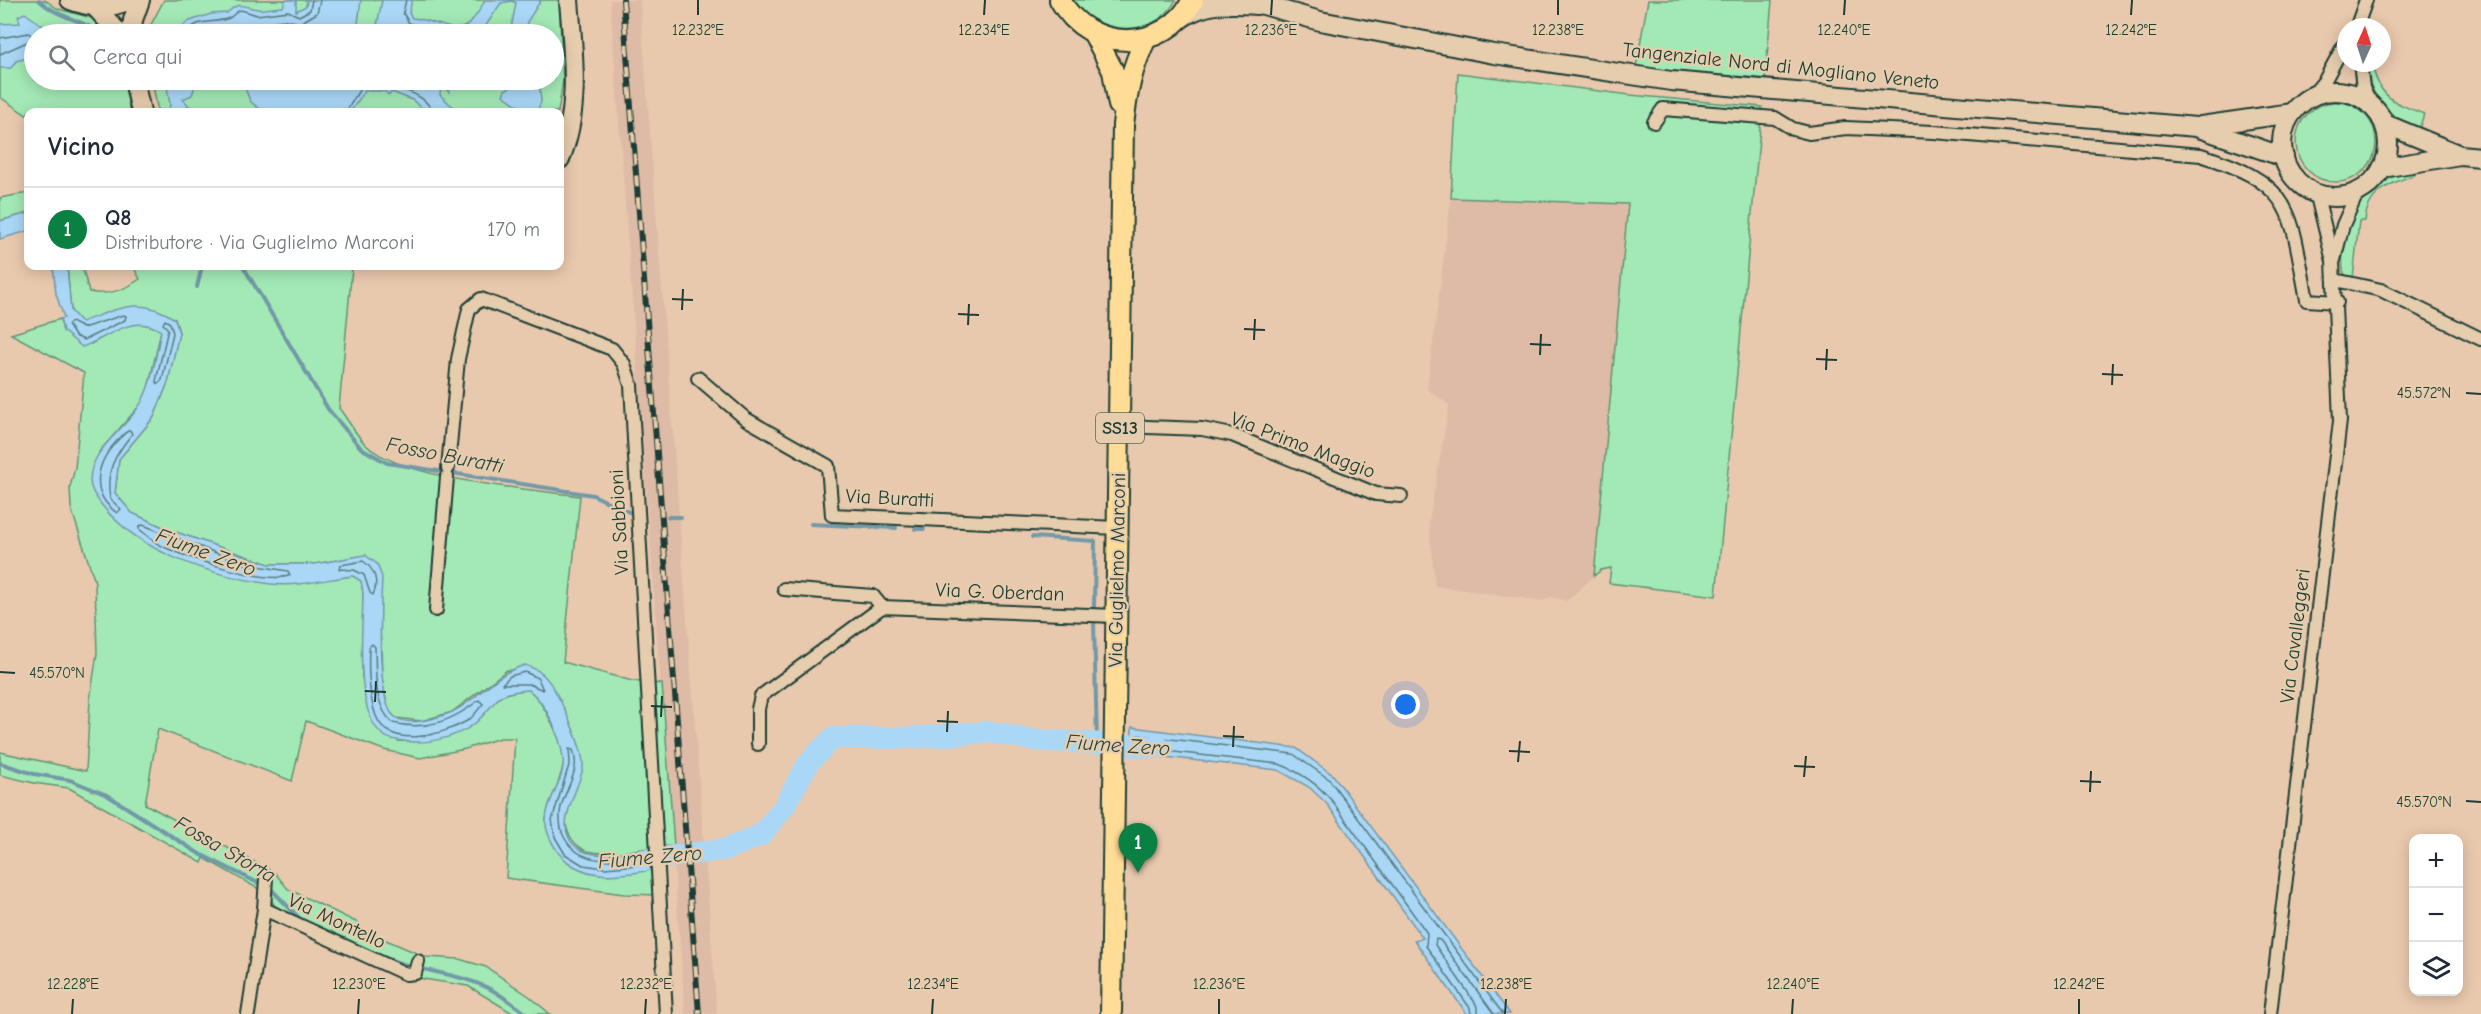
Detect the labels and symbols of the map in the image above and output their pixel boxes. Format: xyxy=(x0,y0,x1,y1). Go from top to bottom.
north arrow xyxy=(2337,18,2391,72)
text: 12.232°E xyxy=(672,21,724,39)
text: 12.234°E xyxy=(958,21,1010,39)
text: 12.236°E xyxy=(1245,21,1297,39)
text: 12.238°E xyxy=(1532,21,1584,39)
text: 12.240°E xyxy=(1818,21,1871,39)
text: 12.242°E xyxy=(2105,21,2157,39)
street label: Tangenziale Nord di Mogliano Veneto xyxy=(1622,38,1940,94)
text: 45.572°N xyxy=(2397,384,2451,402)
street label: Via Primo Maggio xyxy=(1227,407,1379,483)
road number: SS13 xyxy=(1096,413,1144,443)
water label: Fosso Buratti xyxy=(384,432,506,478)
street label: Via Sabbioni xyxy=(605,469,633,575)
street label: Via Guglielmo Marconi xyxy=(1104,472,1130,668)
street label: Via Buratti xyxy=(845,484,935,512)
water label: Fiume Zero xyxy=(153,523,259,581)
street label: Via Cavalleggeri xyxy=(2275,567,2315,705)
street label: Via G. Oberdan xyxy=(935,578,1065,606)
text: 45.570°N xyxy=(29,664,85,682)
your location xyxy=(1391,690,1420,719)
water label: Fiume Zero xyxy=(1065,729,1171,761)
text: 45.570°N xyxy=(2396,793,2452,811)
water label: Fossa Storta xyxy=(170,810,280,888)
pin: 1 xyxy=(1118,824,1158,873)
water label: Fiume Zero xyxy=(597,840,703,874)
street label: Via Montello xyxy=(284,888,390,954)
text: 12.228°E xyxy=(47,975,99,993)
text: 12.230°E xyxy=(332,975,386,993)
text: 12.232°E xyxy=(620,975,672,993)
text: 12.234°E xyxy=(907,975,959,993)
text: 12.236°E xyxy=(1193,975,1245,993)
text: 12.238°E xyxy=(1480,975,1532,993)
text: 12.240°E xyxy=(1767,975,1820,993)
text: 12.242°E xyxy=(2053,975,2105,993)

